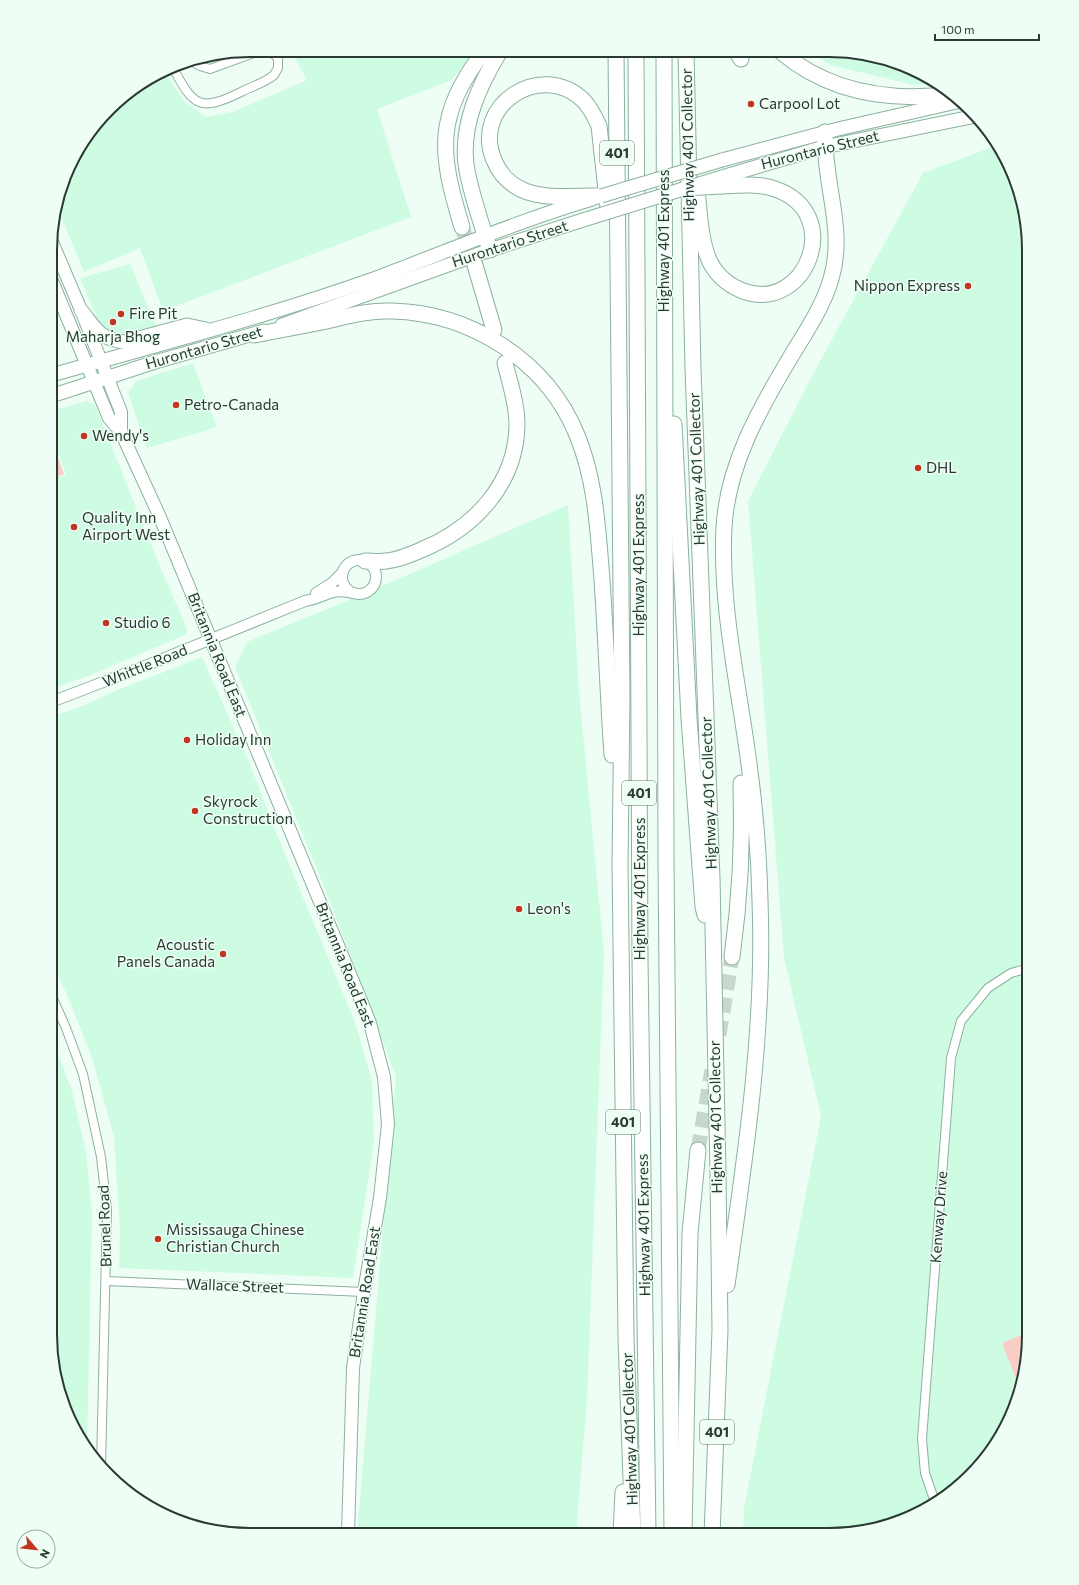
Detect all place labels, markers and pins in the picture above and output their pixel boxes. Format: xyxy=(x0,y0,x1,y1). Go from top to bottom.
place label: Carpool Lot xyxy=(759,94,840,112)
marker: Carpool Lot xyxy=(746,99,756,109)
place label: Nippon Express xyxy=(854,276,960,294)
marker: Nippon Express xyxy=(963,281,973,291)
place label: Fire Pit xyxy=(129,304,177,322)
marker: Fire Pit xyxy=(116,309,126,319)
marker: Maharja Bhog xyxy=(108,317,118,327)
place label: Maharja Bhog xyxy=(66,327,160,345)
place label: Petro-Canada xyxy=(184,395,279,413)
marker: Petro-Canada xyxy=(171,400,181,410)
place label: Wendy's xyxy=(92,426,149,444)
marker: Wendy's xyxy=(79,431,89,441)
place label: DHL xyxy=(926,458,957,476)
marker: DHL xyxy=(913,463,923,473)
place label: Quality Inn Airport West xyxy=(82,508,170,543)
marker: Quality Inn Airport West xyxy=(69,522,79,532)
place label: Studio 6 xyxy=(114,613,171,631)
marker: Studio 6 xyxy=(101,618,111,628)
place label: Holiday Inn xyxy=(195,730,271,748)
marker: Holiday Inn xyxy=(182,735,192,745)
place label: Skyrock Construction xyxy=(203,792,293,827)
marker: Skyrock Construction xyxy=(190,806,200,816)
place label: Leon's xyxy=(527,899,571,917)
marker: Leon's xyxy=(514,904,524,914)
place label: Acoustic Panels Canada xyxy=(117,935,215,970)
marker: Acoustic Panels Canada xyxy=(218,949,228,959)
place label: Mississauga Chinese Christian Church xyxy=(166,1220,304,1255)
marker: Mississauga Chinese Christian Church xyxy=(153,1234,163,1244)

